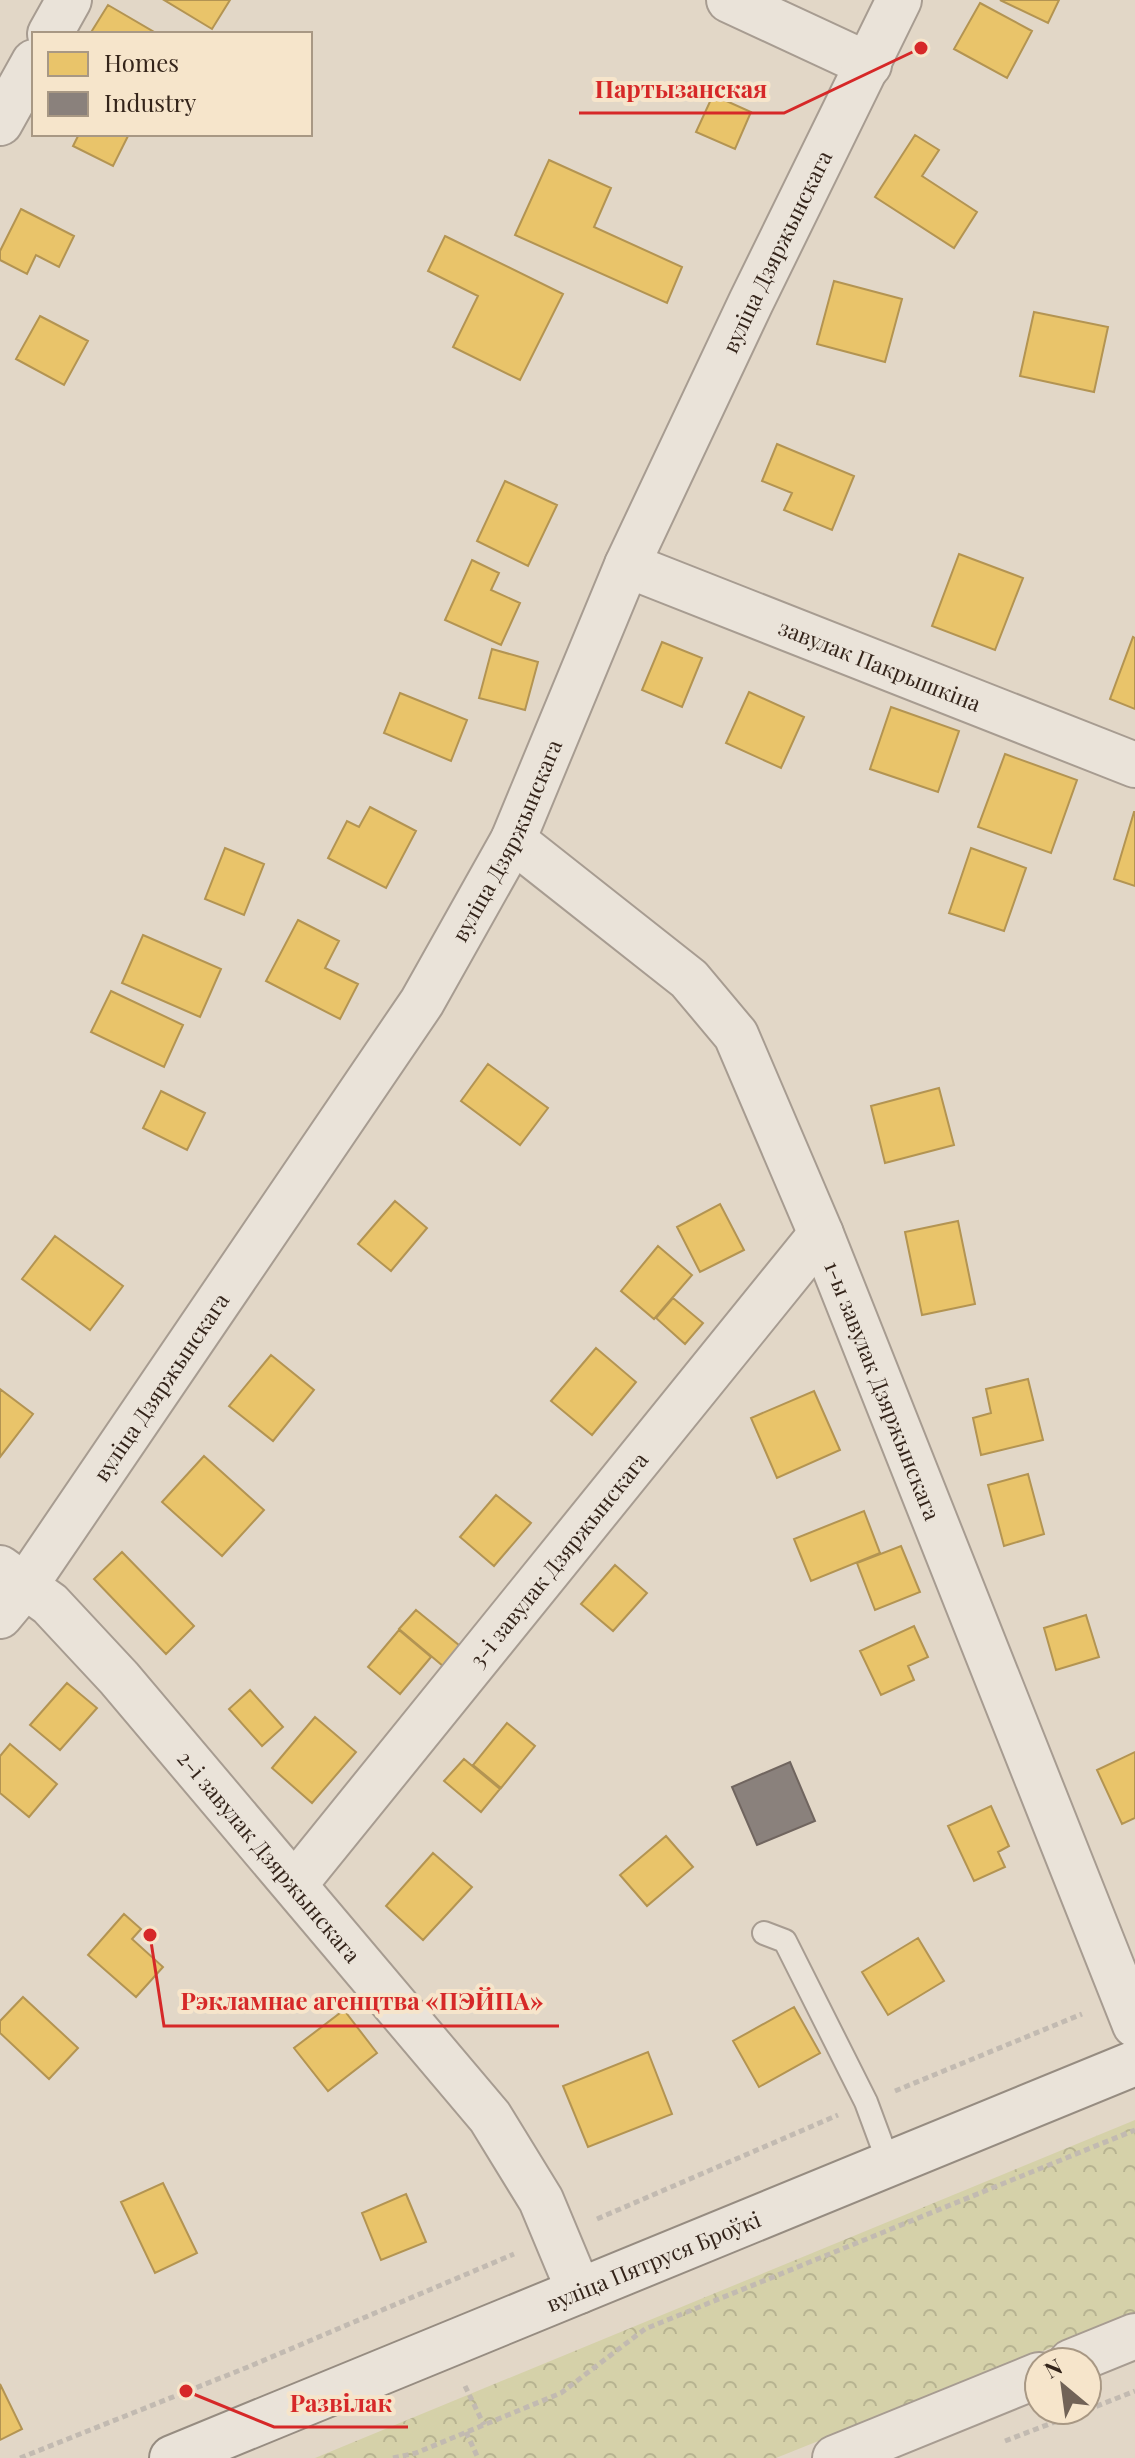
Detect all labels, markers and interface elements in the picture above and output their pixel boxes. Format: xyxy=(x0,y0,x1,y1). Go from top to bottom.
legend xyxy=(32,32,312,136)
text: Homes xyxy=(104,46,179,78)
callout: Партызанская xyxy=(579,65,784,113)
text: Партызанская xyxy=(595,72,767,104)
text: Industry xyxy=(104,86,196,118)
street label: вуліца Дзяржынскага xyxy=(714,145,838,358)
street label: завулак Пакрышкіна xyxy=(775,611,986,718)
street label: вуліца Дзяржынскага xyxy=(444,735,568,947)
street label: 1-ы завулак Дзяржынскага xyxy=(818,1256,948,1525)
street label: вуліца Дзяржынскага xyxy=(86,1287,235,1487)
street label: 3-і завулак Дзяржынскага xyxy=(462,1445,654,1673)
street label: 2-і завулак Дзяржынскага xyxy=(171,1744,368,1969)
callout: Рэкламнае агенцтва «ПЭЙПА» xyxy=(164,1978,559,2026)
text: Рэкламнае агенцтва «ПЭЙПА» xyxy=(180,1984,544,2016)
street label: вуліца Пятруся Броўкі xyxy=(542,2203,765,2318)
north arrow xyxy=(1023,2346,1103,2426)
text: N xyxy=(1039,2351,1067,2385)
callout: Развілак xyxy=(274,2379,408,2427)
text: Развілак xyxy=(290,2386,392,2418)

